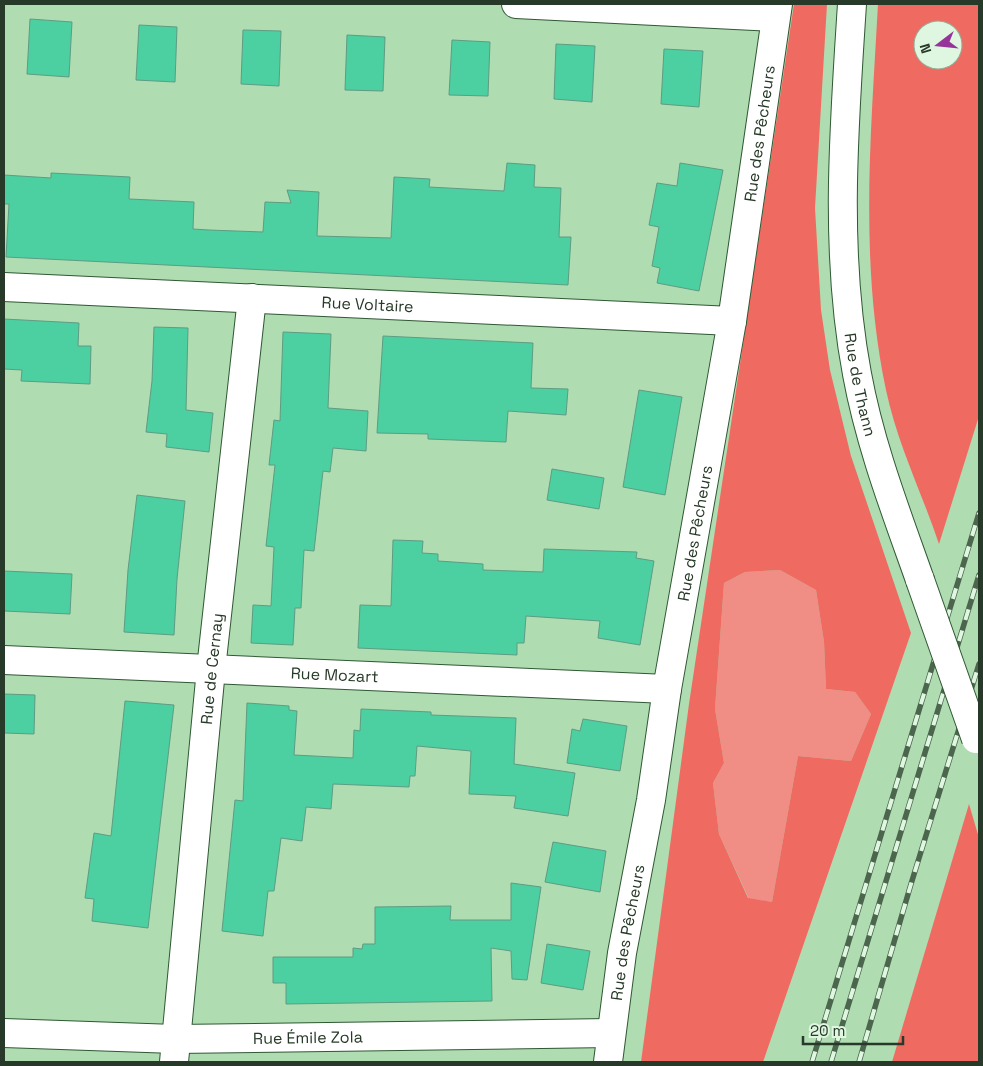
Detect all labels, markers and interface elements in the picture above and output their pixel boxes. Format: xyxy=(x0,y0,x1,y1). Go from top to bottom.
north arrow xyxy=(913,20,963,70)
text: N xyxy=(916,42,935,56)
street label: Rue des Pêcheurs xyxy=(739,64,779,203)
street label: Rue Voltaire xyxy=(321,291,414,317)
street label: Rue de Thann xyxy=(840,331,882,439)
street label: Rue des Pêcheurs xyxy=(672,464,717,603)
street label: Rue de Cernay xyxy=(195,612,228,725)
street label: Rue Mozart xyxy=(290,662,379,687)
street label: Rue des Pêcheurs xyxy=(606,863,649,1002)
scale bar xyxy=(803,1014,903,1046)
text: 20 m xyxy=(810,1021,845,1040)
street label: Rue Émile Zola xyxy=(253,1026,363,1048)

